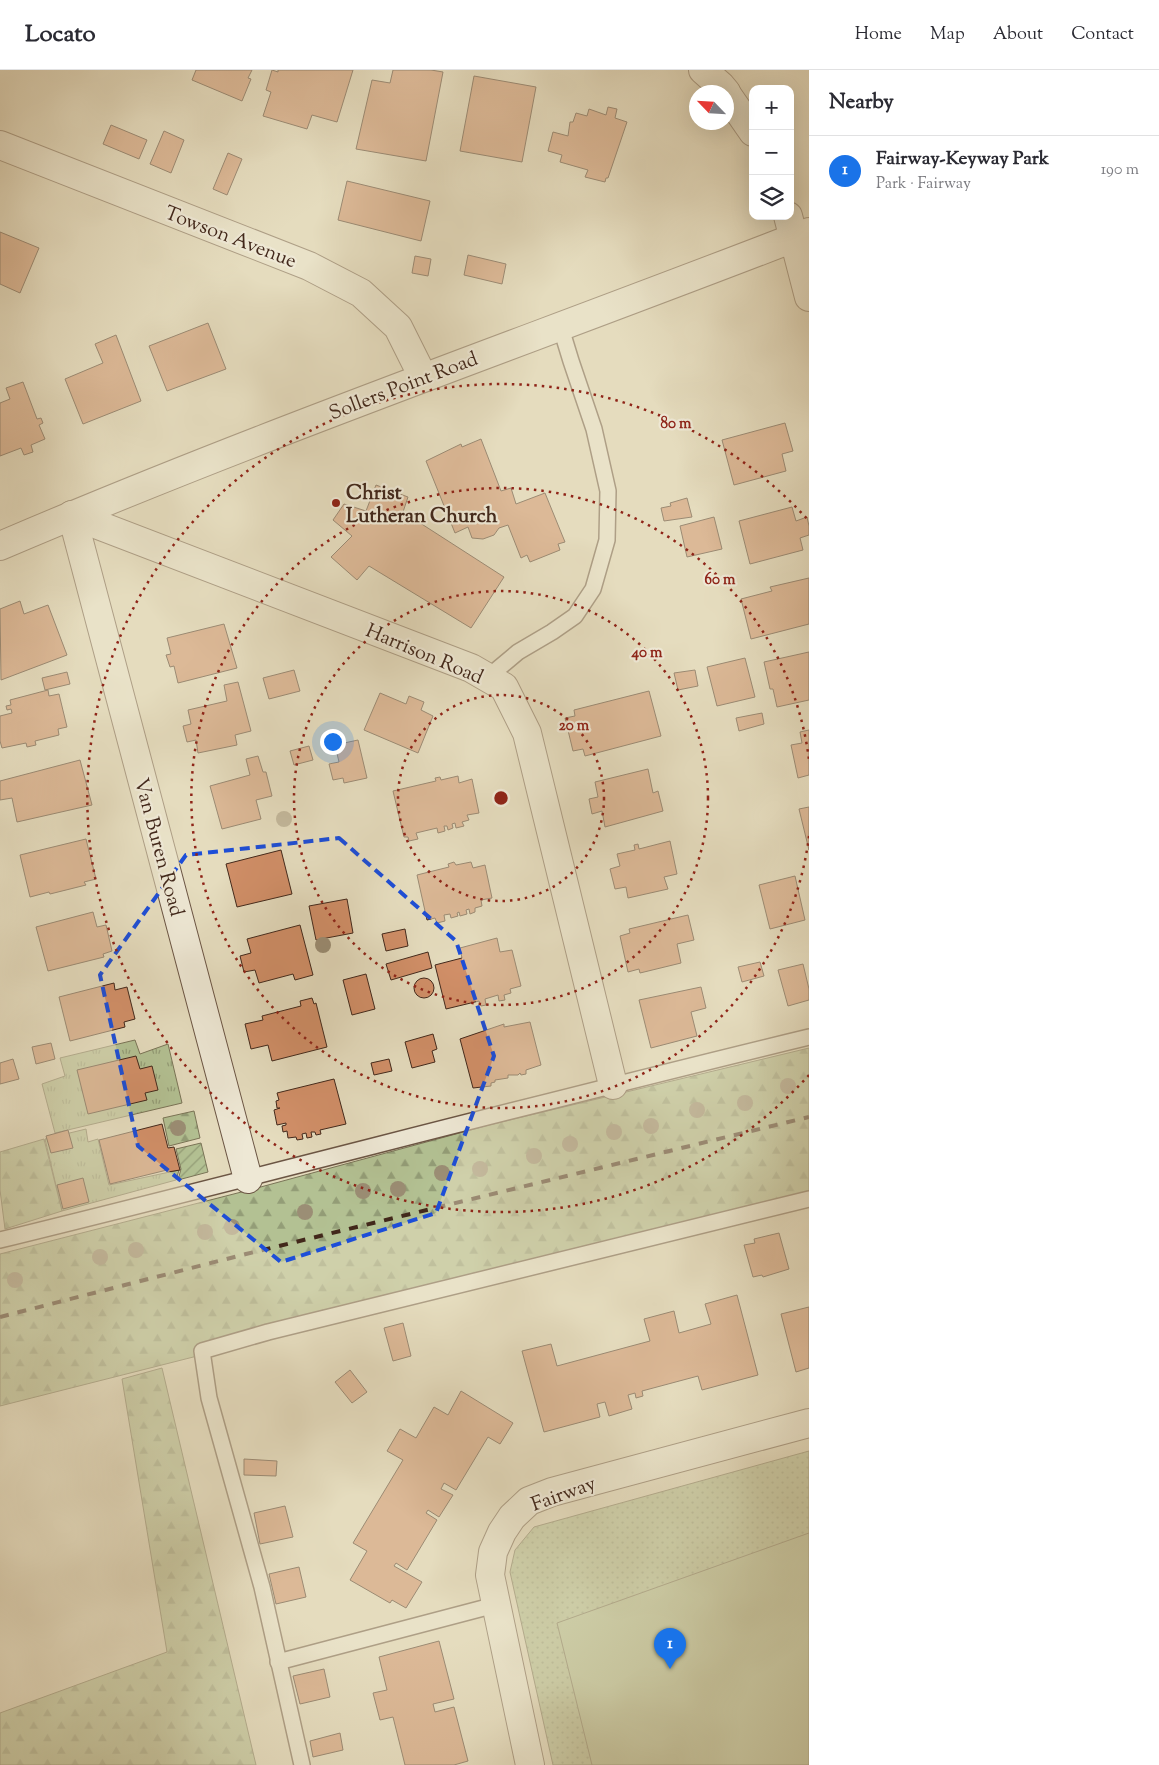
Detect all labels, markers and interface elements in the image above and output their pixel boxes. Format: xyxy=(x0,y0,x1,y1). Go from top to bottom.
text: Locato xyxy=(25,18,96,52)
text: Home xyxy=(855,22,902,48)
text: Map xyxy=(930,22,965,48)
text: About xyxy=(993,22,1043,48)
text: Contact xyxy=(1071,22,1134,48)
north arrow xyxy=(689,85,734,130)
map controls xyxy=(749,85,794,220)
button: + xyxy=(749,85,794,130)
text: Nearby xyxy=(829,88,894,118)
button: − xyxy=(749,130,794,175)
text: Fairway-Keyway Park xyxy=(876,146,1049,173)
text: 1 xyxy=(842,159,848,182)
text: 190 m xyxy=(1101,159,1139,182)
text: Park · Fairway xyxy=(876,173,971,196)
button: layers xyxy=(749,175,794,220)
street label: Towson Avenue xyxy=(160,200,300,277)
street label: Sollers Point Road xyxy=(325,346,483,429)
text: 80 m xyxy=(660,414,692,435)
place label: Christ Lutheran Church xyxy=(346,480,498,532)
marker: Christ Lutheran Church xyxy=(330,497,342,509)
text: 60 m xyxy=(705,570,736,591)
street label: Harrison Road xyxy=(361,617,487,693)
text: 40 m xyxy=(631,643,663,664)
text: 20 m xyxy=(559,716,590,737)
your location xyxy=(320,729,346,755)
street label: Van Buren Road xyxy=(125,775,190,920)
centre of rings xyxy=(492,789,510,807)
street label: Fairway xyxy=(527,1470,600,1520)
pin: 1 xyxy=(654,1628,686,1669)

